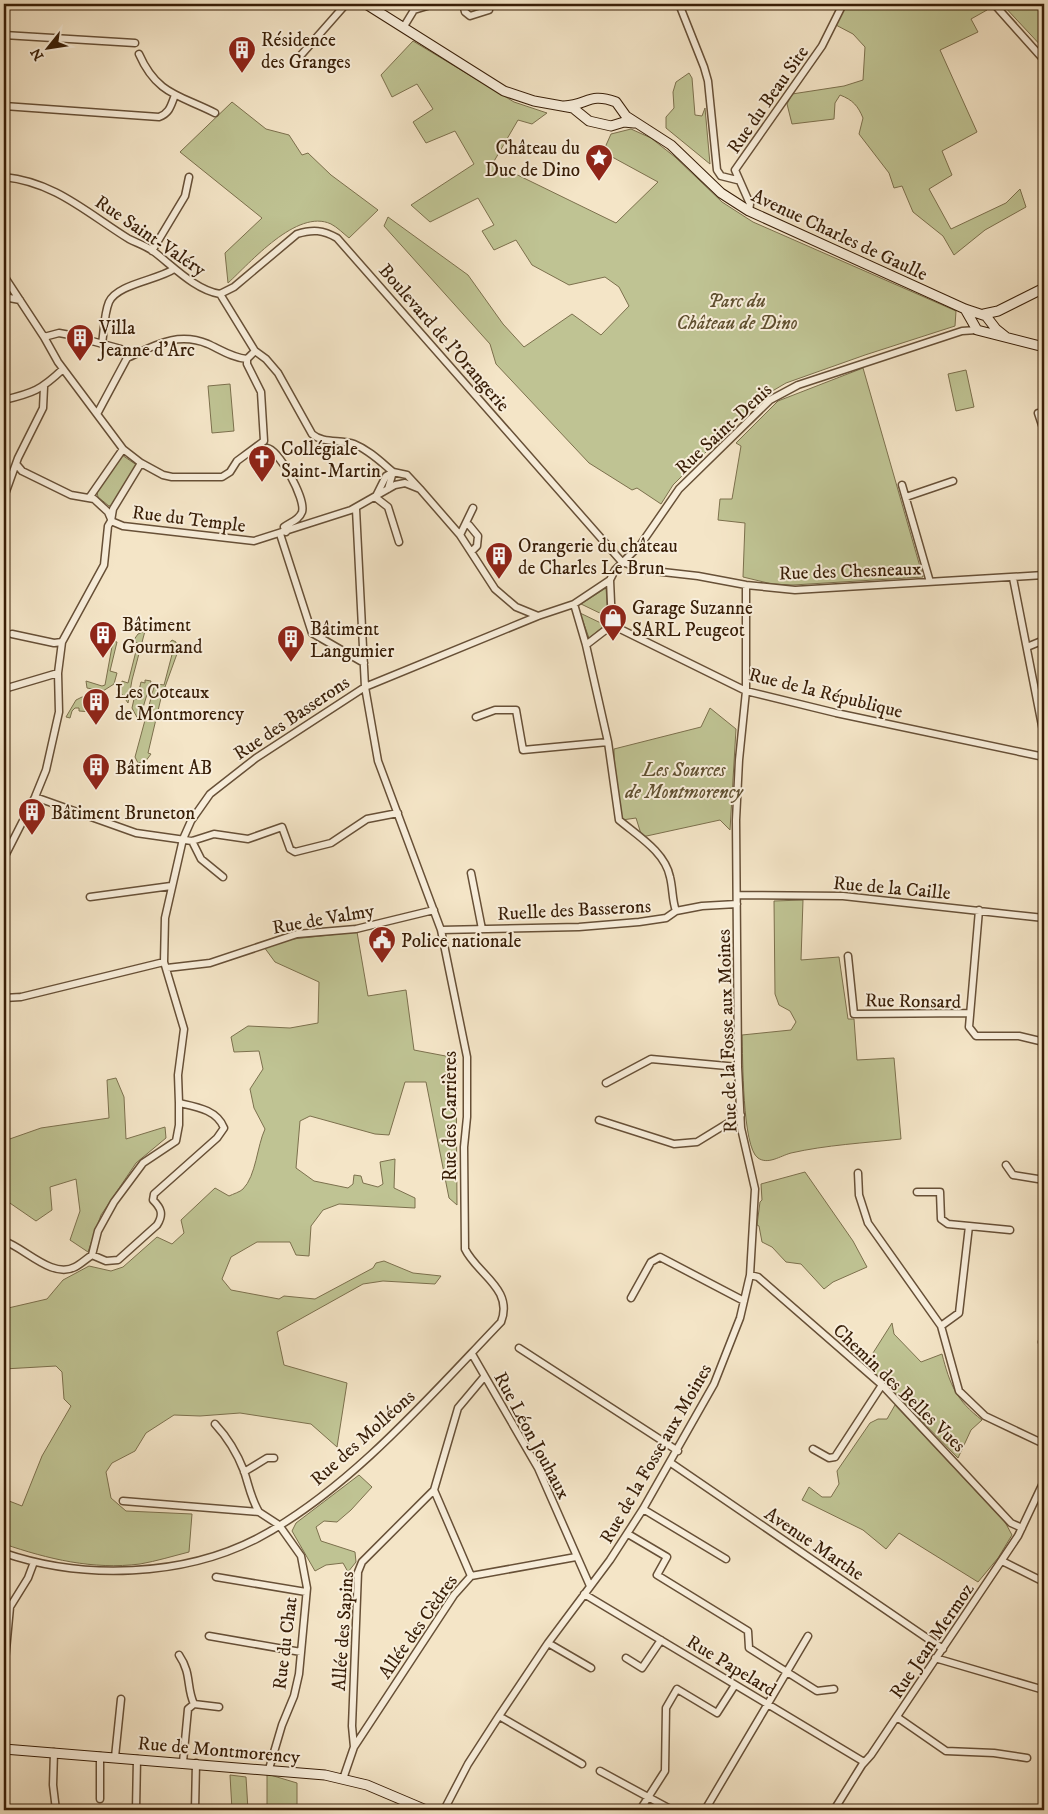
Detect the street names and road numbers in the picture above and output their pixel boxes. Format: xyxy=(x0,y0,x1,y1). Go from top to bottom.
street label: Rue du Beau Site xyxy=(723,41,814,158)
street label: Avenue Charles de Gaulle xyxy=(748,184,931,286)
street label: Rue Saint-Valéry xyxy=(90,191,211,282)
street label: Boulevard de l'Orangerie xyxy=(373,259,514,417)
street label: Rue Saint-Denis xyxy=(671,379,777,480)
street label: Rue du Temple xyxy=(131,501,247,538)
street label: Rue des Chesneaux xyxy=(778,557,922,585)
street label: Rue de la République xyxy=(746,663,905,725)
street label: Rue des Basserons xyxy=(230,671,354,765)
street label: Rue de la Caille xyxy=(832,872,952,905)
street label: Ruelle des Basserons xyxy=(497,895,652,926)
street label: Rue de Valmy xyxy=(271,899,377,940)
street label: Rue de la Fosse aux Moines xyxy=(712,929,743,1133)
street label: Rue Ronsard xyxy=(865,989,962,1014)
street label: Rue des Carrières xyxy=(439,1051,462,1181)
street label: Chemin des Belles Vues xyxy=(828,1319,970,1457)
street label: Rue de la Fosse aux Moines xyxy=(595,1360,717,1548)
street label: Rue Léon Jouhaux xyxy=(488,1368,575,1504)
street label: Rue des Molléons xyxy=(306,1385,420,1491)
street label: Avenue Marthe xyxy=(760,1502,868,1586)
street label: Allée des Cèdres xyxy=(374,1570,463,1684)
street label: Allée des Sapins xyxy=(328,1571,359,1692)
street label: Rue Jean Mermoz xyxy=(885,1579,979,1703)
street label: Rue du Chat xyxy=(268,1596,303,1691)
street label: Rue Papelard xyxy=(682,1631,781,1702)
street label: Rue de Montmorency xyxy=(137,1732,302,1769)

